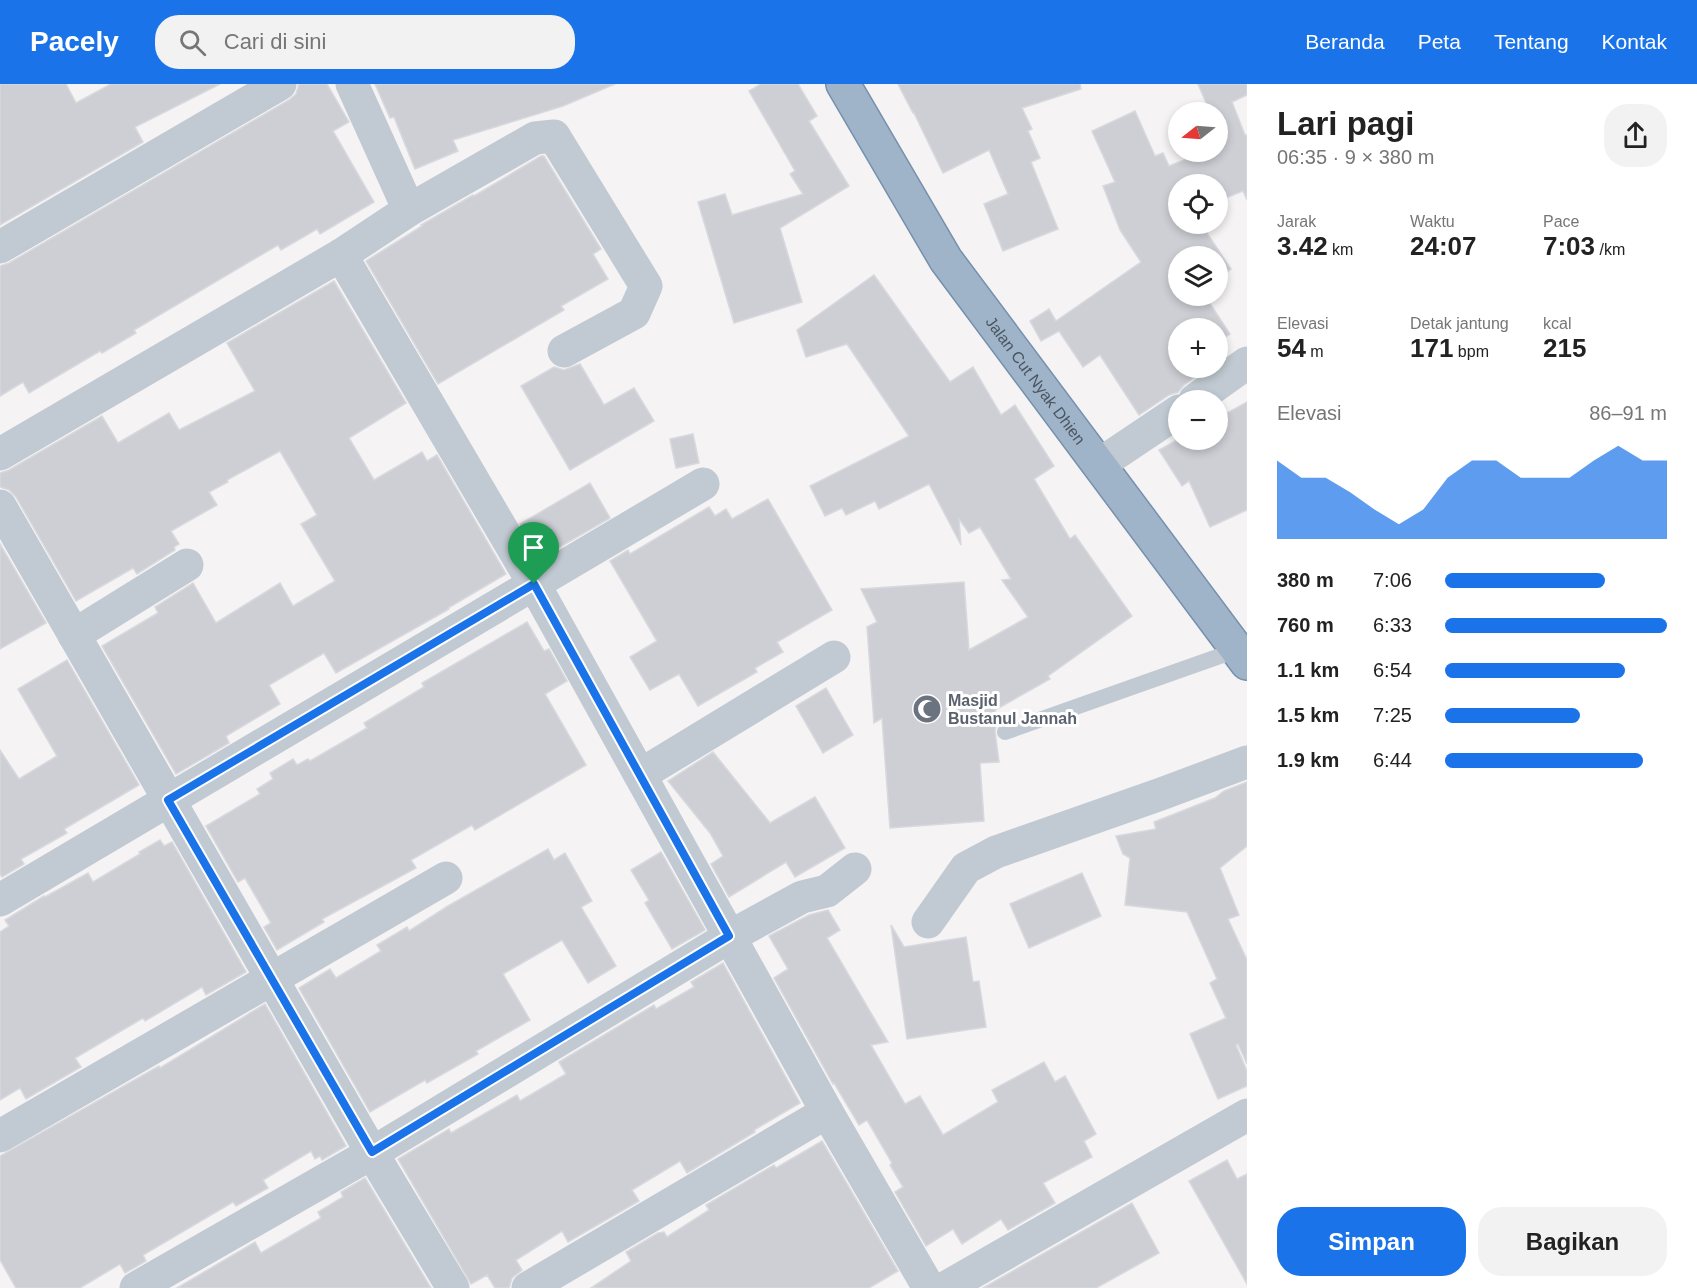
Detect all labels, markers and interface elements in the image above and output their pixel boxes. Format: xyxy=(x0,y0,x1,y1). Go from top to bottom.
search box xyxy=(155,15,575,69)
text: Pacely xyxy=(30,26,119,57)
icon: search xyxy=(176,26,209,59)
text: Cari di sini xyxy=(224,29,326,54)
text: Beranda xyxy=(1305,30,1385,53)
text: Peta xyxy=(1418,30,1461,53)
text: Tentang xyxy=(1494,30,1569,53)
text: Kontak xyxy=(1602,30,1667,53)
north arrow xyxy=(1168,102,1228,162)
map controls xyxy=(1168,102,1228,450)
button: share xyxy=(1604,104,1667,167)
text: Lari pagi xyxy=(1277,105,1415,142)
text: 06:35 · 9 × 380 m xyxy=(1277,146,1434,168)
button: locate xyxy=(1168,174,1228,234)
text: Jarak xyxy=(1277,213,1316,230)
text: Waktu xyxy=(1410,213,1455,230)
text: Pace xyxy=(1543,213,1579,230)
text: 3.42 xyxy=(1277,231,1328,261)
text: 24:07 xyxy=(1410,231,1477,261)
text: 7:03 xyxy=(1543,231,1595,261)
text: km xyxy=(1328,241,1353,258)
text: /km xyxy=(1595,241,1625,258)
button: layers xyxy=(1168,246,1228,306)
street label: Jalan Cut Nyak Dhien xyxy=(982,313,1089,448)
text: Elevasi xyxy=(1277,315,1329,332)
text: Detak jantung xyxy=(1410,315,1509,332)
text: kcal xyxy=(1543,315,1571,332)
button: + xyxy=(1168,318,1228,378)
text: 54 xyxy=(1277,333,1306,363)
text: 171 xyxy=(1410,333,1453,363)
text: 215 xyxy=(1543,333,1586,363)
text: m xyxy=(1306,343,1324,360)
text: bpm xyxy=(1453,343,1489,360)
button: − xyxy=(1168,390,1228,450)
text: Elevasi xyxy=(1277,402,1341,424)
text: 86–91 m xyxy=(1589,402,1667,424)
pin xyxy=(508,522,559,584)
icon: arrive xyxy=(517,531,550,564)
text: 380 m xyxy=(1277,569,1334,591)
text: 7:06 xyxy=(1373,569,1412,591)
text: 760 m xyxy=(1277,614,1334,636)
text: 6:33 xyxy=(1373,614,1412,636)
text: 1.1 km xyxy=(1277,659,1339,681)
text: 6:54 xyxy=(1373,659,1412,681)
place label: Masjid Bustanul Jannah xyxy=(948,692,1077,727)
mosque icon: Masjid Bustanul Jannah xyxy=(911,693,943,725)
text: 1.5 km xyxy=(1277,704,1339,726)
text: 7:25 xyxy=(1373,704,1412,726)
text: 1.9 km xyxy=(1277,749,1339,771)
text: 6:44 xyxy=(1373,749,1412,771)
button: Simpan xyxy=(1277,1207,1466,1276)
button: Bagikan xyxy=(1478,1207,1667,1276)

